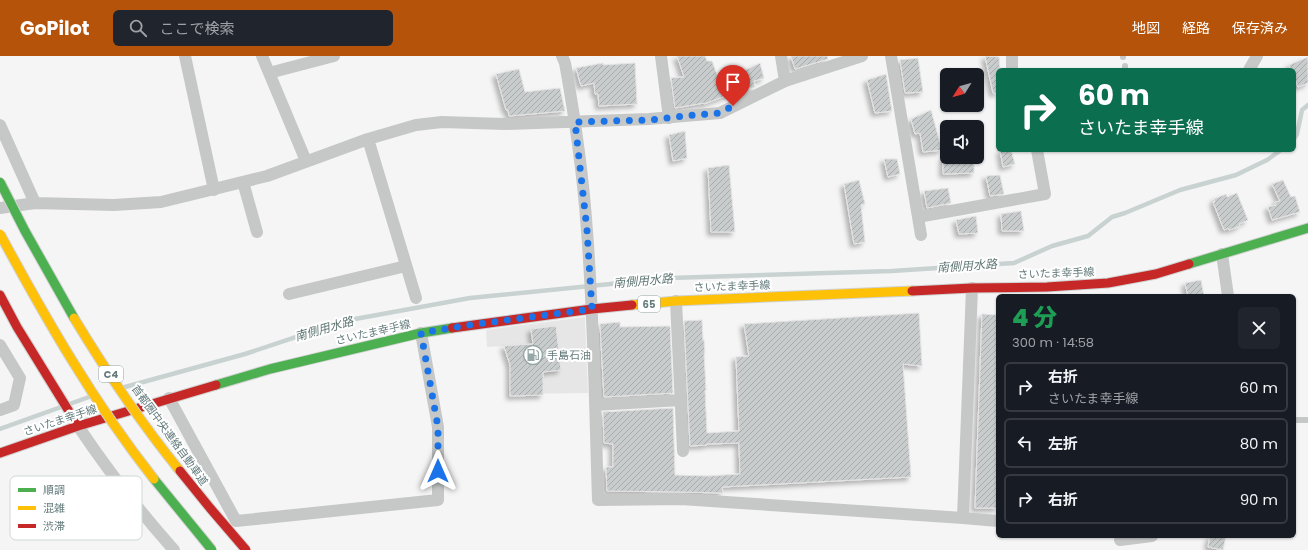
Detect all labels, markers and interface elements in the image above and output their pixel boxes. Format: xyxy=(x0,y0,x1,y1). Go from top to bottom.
search box xyxy=(113,10,393,46)
text: GoPilot xyxy=(20,15,89,42)
icon: search xyxy=(127,17,149,39)
text: ここで検索 xyxy=(159,18,234,39)
text: 地図 xyxy=(1132,18,1160,38)
text: 経路 xyxy=(1182,18,1210,38)
text: 保存済み xyxy=(1232,18,1288,38)
pin xyxy=(716,65,750,106)
north arrow xyxy=(940,68,984,112)
map controls xyxy=(940,68,984,164)
icon: arrive xyxy=(722,71,744,93)
text: 60 m xyxy=(1078,76,1150,115)
icon: right xyxy=(1012,84,1064,136)
text: さいたま幸手線 xyxy=(1078,115,1203,140)
button: sound xyxy=(940,120,984,164)
water label: 南側用水路 xyxy=(936,255,998,276)
street label: さいたま幸手線 xyxy=(1017,264,1095,282)
water label: 南側用水路 xyxy=(612,269,675,292)
street label: さいたま幸手線 xyxy=(693,277,771,295)
road number: 65 xyxy=(638,296,660,312)
text: 4 分 xyxy=(1012,301,1057,334)
button: close xyxy=(1238,307,1280,349)
water label: 南側用水路 xyxy=(293,312,356,345)
street label: さいたま幸手線 xyxy=(334,316,412,348)
text: 300 m · 14:58 xyxy=(1012,333,1094,352)
fuel station icon: 手島石油 xyxy=(522,344,544,366)
place label: 手島石油 xyxy=(547,347,591,363)
road number: C4 xyxy=(99,366,123,382)
text: 右折 xyxy=(1048,366,1078,387)
icon: right xyxy=(1014,376,1036,398)
text: 60 m xyxy=(1240,377,1278,398)
street label: 首都圏中央連絡自動車道 xyxy=(128,381,212,489)
text: さいたま幸手線 xyxy=(1048,389,1139,408)
street label: さいたま幸手線 xyxy=(21,401,99,439)
icon: left xyxy=(1014,432,1036,454)
text: 左折 xyxy=(1048,433,1078,454)
text: 80 m xyxy=(1240,433,1278,454)
position arrow xyxy=(417,450,459,492)
legend xyxy=(10,476,142,540)
text: 順調 xyxy=(43,482,65,498)
icon: right xyxy=(1014,488,1036,510)
text: 右折 xyxy=(1048,489,1078,510)
text: 90 m xyxy=(1240,489,1278,510)
text: 混雑 xyxy=(43,500,65,516)
text: 渋滞 xyxy=(43,518,65,534)

